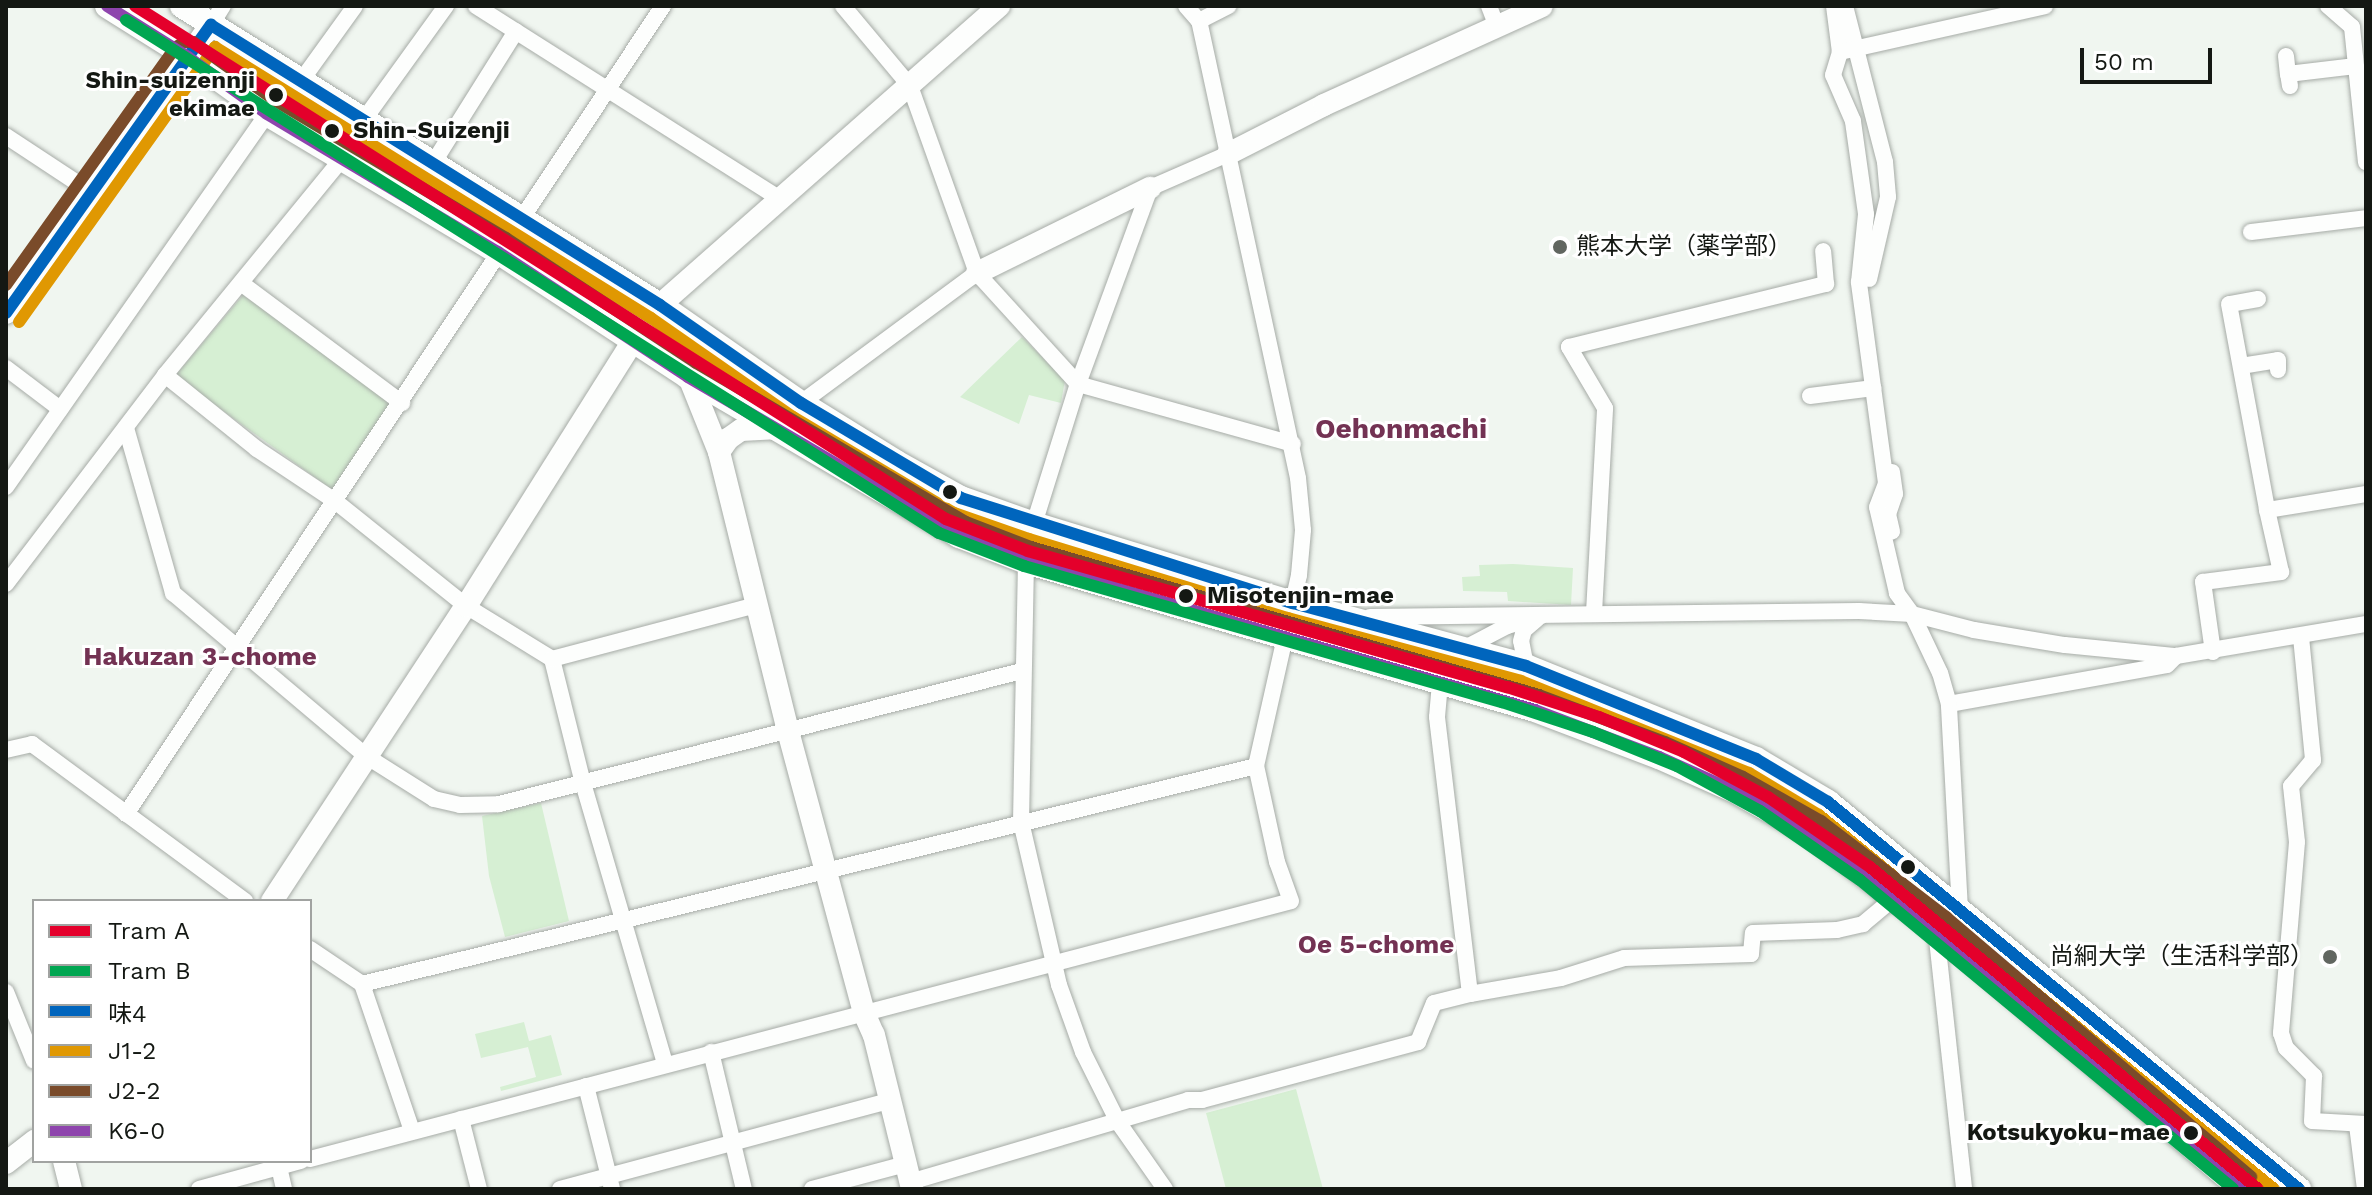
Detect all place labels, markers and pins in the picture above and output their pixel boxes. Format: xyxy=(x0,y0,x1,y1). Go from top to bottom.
place label: Shin-suizennji ekimae xyxy=(86,67,255,123)
marker: Shin-suizennji ekimae xyxy=(262,81,290,109)
marker: Shin-Suizenji xyxy=(318,117,346,145)
place label: Shin-Suizenji xyxy=(353,117,510,145)
place label: 熊本大学（薬学部） xyxy=(1576,233,1792,261)
marker: 熊本大学（薬学部） xyxy=(1551,238,1569,256)
unlabelled marker xyxy=(942,484,958,500)
marker: Misotenjin-mae xyxy=(1172,582,1200,610)
place label: Misotenjin-mae xyxy=(1207,582,1394,610)
unlabelled marker xyxy=(1900,859,1916,875)
place label: 尚絅大学（生活科学部） xyxy=(2050,943,2314,971)
marker: 尚絅大学（生活科学部） xyxy=(2321,948,2339,966)
place label: Kotsukyoku-mae xyxy=(1967,1119,2170,1147)
marker: Kotsukyoku-mae xyxy=(2177,1119,2205,1147)

